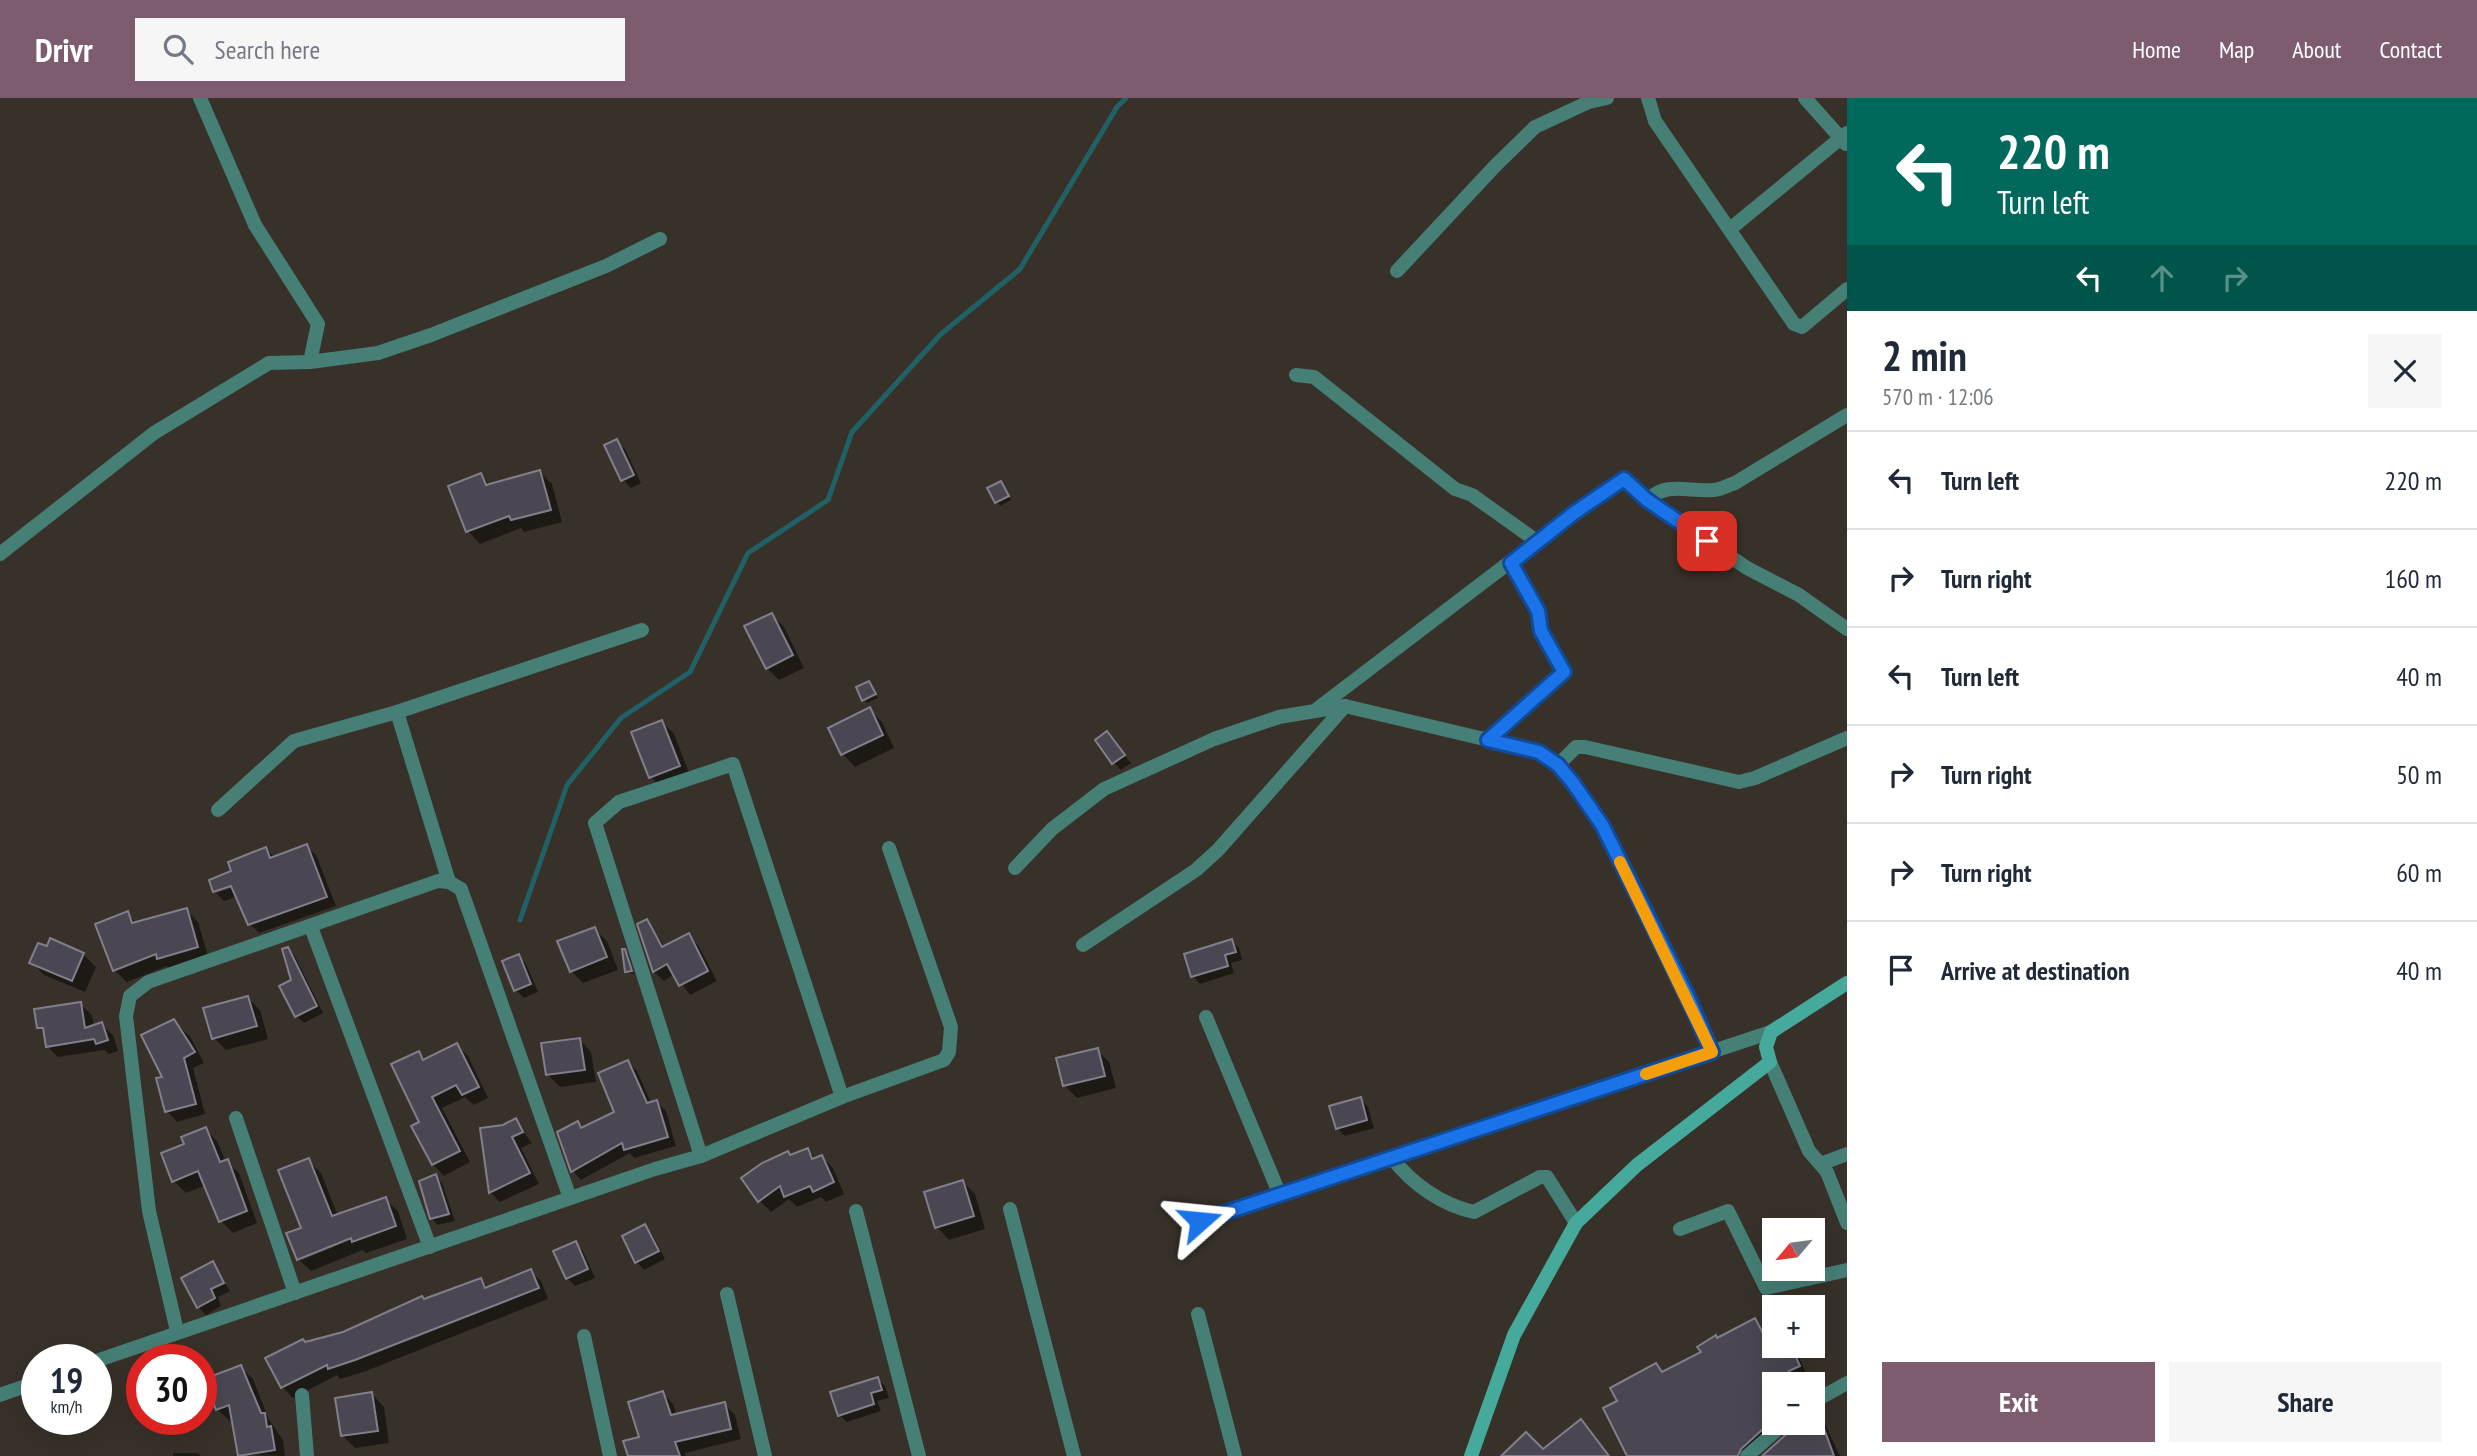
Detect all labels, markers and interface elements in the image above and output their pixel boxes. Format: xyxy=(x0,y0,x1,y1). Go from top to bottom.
search box xyxy=(135,18,625,81)
text: Drivr xyxy=(35,28,93,71)
icon: search xyxy=(159,30,197,68)
text: Search here xyxy=(215,33,320,66)
text: Home xyxy=(2132,34,2181,65)
text: Map xyxy=(2219,34,2254,65)
text: About xyxy=(2292,34,2341,65)
text: Contact xyxy=(2379,34,2442,65)
text: 220 m xyxy=(1997,119,2110,183)
icon: left xyxy=(1882,126,1973,217)
text: Turn left xyxy=(1997,181,2089,223)
icon: left xyxy=(2070,259,2108,297)
icon: ahead xyxy=(2143,259,2181,297)
icon: right xyxy=(2216,259,2254,297)
text: 2 min xyxy=(1882,328,1967,383)
button: close xyxy=(2368,334,2442,408)
text: 570 m · 12:06 xyxy=(1882,382,1994,411)
icon: left xyxy=(1882,461,1920,499)
text: Turn left xyxy=(1941,464,2019,497)
text: 220 m xyxy=(2384,464,2442,497)
pin xyxy=(1677,511,1737,571)
icon: arrive xyxy=(1688,522,1726,560)
icon: right xyxy=(1882,559,1920,597)
text: Turn right xyxy=(1941,562,2032,595)
text: 160 m xyxy=(2384,562,2442,595)
icon: left xyxy=(1882,657,1920,695)
text: Turn left xyxy=(1941,660,2019,693)
text: 40 m xyxy=(2396,660,2442,693)
icon: right xyxy=(1882,755,1920,793)
text: Turn right xyxy=(1941,758,2032,791)
text: 50 m xyxy=(2396,758,2442,791)
icon: right xyxy=(1882,853,1920,891)
text: Turn right xyxy=(1941,856,2032,889)
text: 60 m xyxy=(2396,856,2442,889)
icon: arrive xyxy=(1882,951,1920,989)
text: Arrive at destination xyxy=(1941,954,2130,987)
text: 40 m xyxy=(2396,954,2442,987)
position arrow xyxy=(1163,1184,1237,1258)
north arrow xyxy=(1762,1218,1825,1281)
map controls xyxy=(1762,1218,1825,1435)
button: + xyxy=(1762,1295,1825,1358)
speed limit sign: 30 xyxy=(126,1344,217,1435)
text: 19 xyxy=(50,1357,83,1403)
button: Exit xyxy=(1882,1362,2155,1442)
button: Share xyxy=(2169,1362,2442,1442)
button: − xyxy=(1762,1372,1825,1435)
text: km/h xyxy=(51,1395,82,1418)

